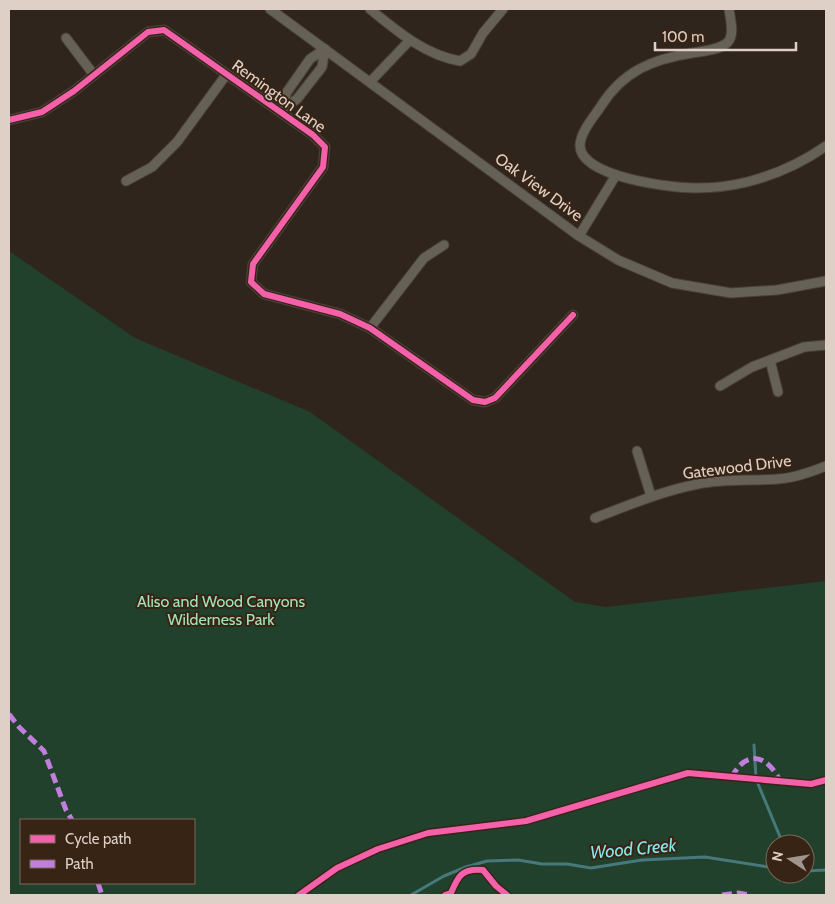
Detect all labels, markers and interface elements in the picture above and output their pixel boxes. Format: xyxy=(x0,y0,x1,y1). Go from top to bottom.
scale bar xyxy=(655,20,796,52)
text: 100 m xyxy=(662,28,704,46)
street label: Remington Lane xyxy=(228,56,330,136)
street label: Oak View Drive xyxy=(491,149,587,225)
street label: Gatewood Drive xyxy=(682,451,792,483)
park label: Aliso and Wood Canyons Wilderness Park xyxy=(137,592,305,629)
legend xyxy=(20,819,195,884)
text: Cycle path xyxy=(65,830,131,848)
water label: Wood Creek xyxy=(589,834,678,864)
north arrow xyxy=(765,834,815,884)
text: N xyxy=(767,850,787,863)
text: Path xyxy=(65,855,94,873)

